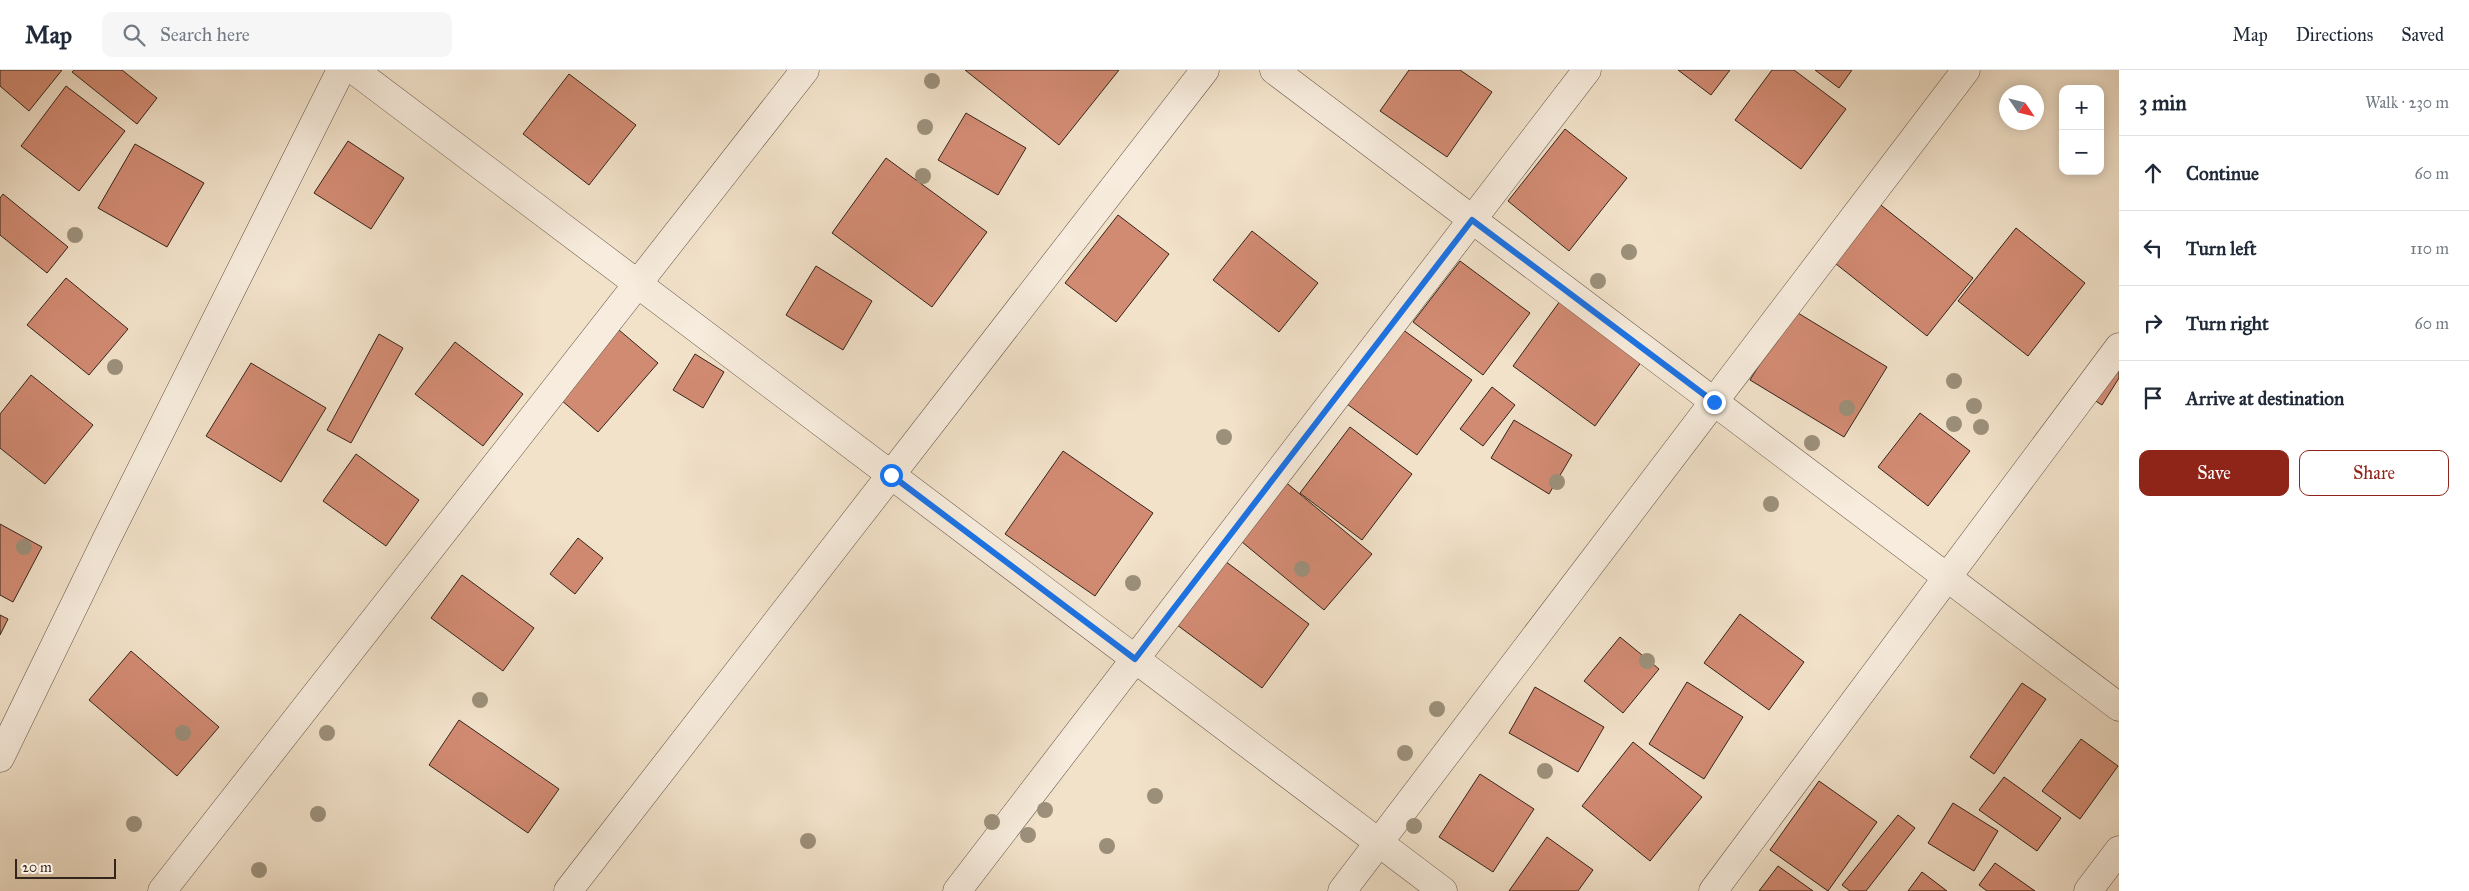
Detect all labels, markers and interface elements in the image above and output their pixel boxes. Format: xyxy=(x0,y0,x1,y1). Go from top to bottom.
search box xyxy=(102,12,452,57)
text: Map xyxy=(25,20,72,50)
icon: search xyxy=(120,21,148,49)
text: Search here xyxy=(160,23,250,46)
text: Map xyxy=(2232,24,2268,46)
text: Directions xyxy=(2296,24,2373,46)
text: Saved xyxy=(2401,24,2444,46)
north arrow xyxy=(1999,85,2044,130)
map controls xyxy=(2059,85,2104,175)
button: + xyxy=(2059,85,2104,130)
text: 3 min xyxy=(2139,90,2187,116)
text: Walk · 230 m xyxy=(2365,93,2449,112)
button: − xyxy=(2059,130,2104,175)
icon: ahead xyxy=(2139,159,2167,187)
text: Continue xyxy=(2186,162,2259,185)
text: 60 m xyxy=(2415,164,2449,183)
icon: left xyxy=(2139,234,2167,262)
text: Turn left xyxy=(2186,237,2256,260)
text: 110 m xyxy=(2410,239,2449,258)
icon: right xyxy=(2139,309,2167,337)
text: Turn right xyxy=(2186,312,2269,335)
text: 60 m xyxy=(2415,314,2449,333)
icon: arrive xyxy=(2139,384,2167,412)
text: Arrive at destination xyxy=(2186,387,2344,410)
route end xyxy=(1703,391,1726,414)
button: Save xyxy=(2139,450,2289,496)
button: Share xyxy=(2299,450,2449,496)
route start xyxy=(880,464,903,487)
scale bar xyxy=(15,856,116,879)
text: 20 m xyxy=(22,859,52,876)

